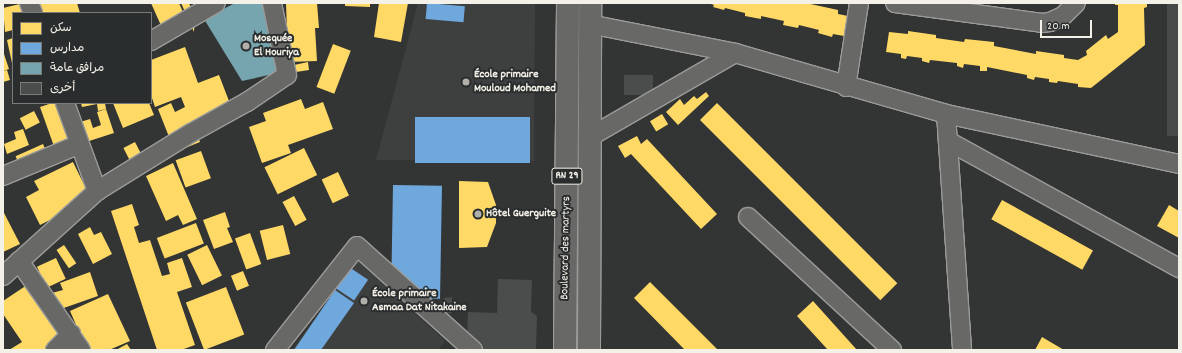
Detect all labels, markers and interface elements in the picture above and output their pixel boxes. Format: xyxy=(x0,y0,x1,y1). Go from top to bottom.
legend xyxy=(12,12,152,104)
scale bar xyxy=(1042,12,1094,38)
text: 20 m xyxy=(1047,18,1070,35)
text: سكن xyxy=(50,20,72,37)
place label: Mosquée El Houriya xyxy=(254,32,299,60)
text: مدارس xyxy=(50,40,84,57)
marker: Mosquée El Houriya xyxy=(241,41,251,51)
text: مرافق عامة xyxy=(50,60,104,77)
place label: École primaire Mouloud Mohamed xyxy=(474,68,556,96)
marker: École primaire Mouloud Mohamed xyxy=(461,77,471,87)
text: أخرى xyxy=(50,80,75,97)
road number: RN 29 xyxy=(551,167,583,185)
street label: Boulevard des martyrs xyxy=(558,196,574,300)
place label: Hôtel Guerguite xyxy=(486,207,556,221)
marker: Hôtel Guerguite xyxy=(473,209,483,219)
place label: École primaire Asmaa Dat Nitakaine xyxy=(372,287,467,315)
marker: École primaire Asmaa Dat Nitakaine xyxy=(359,296,369,306)

